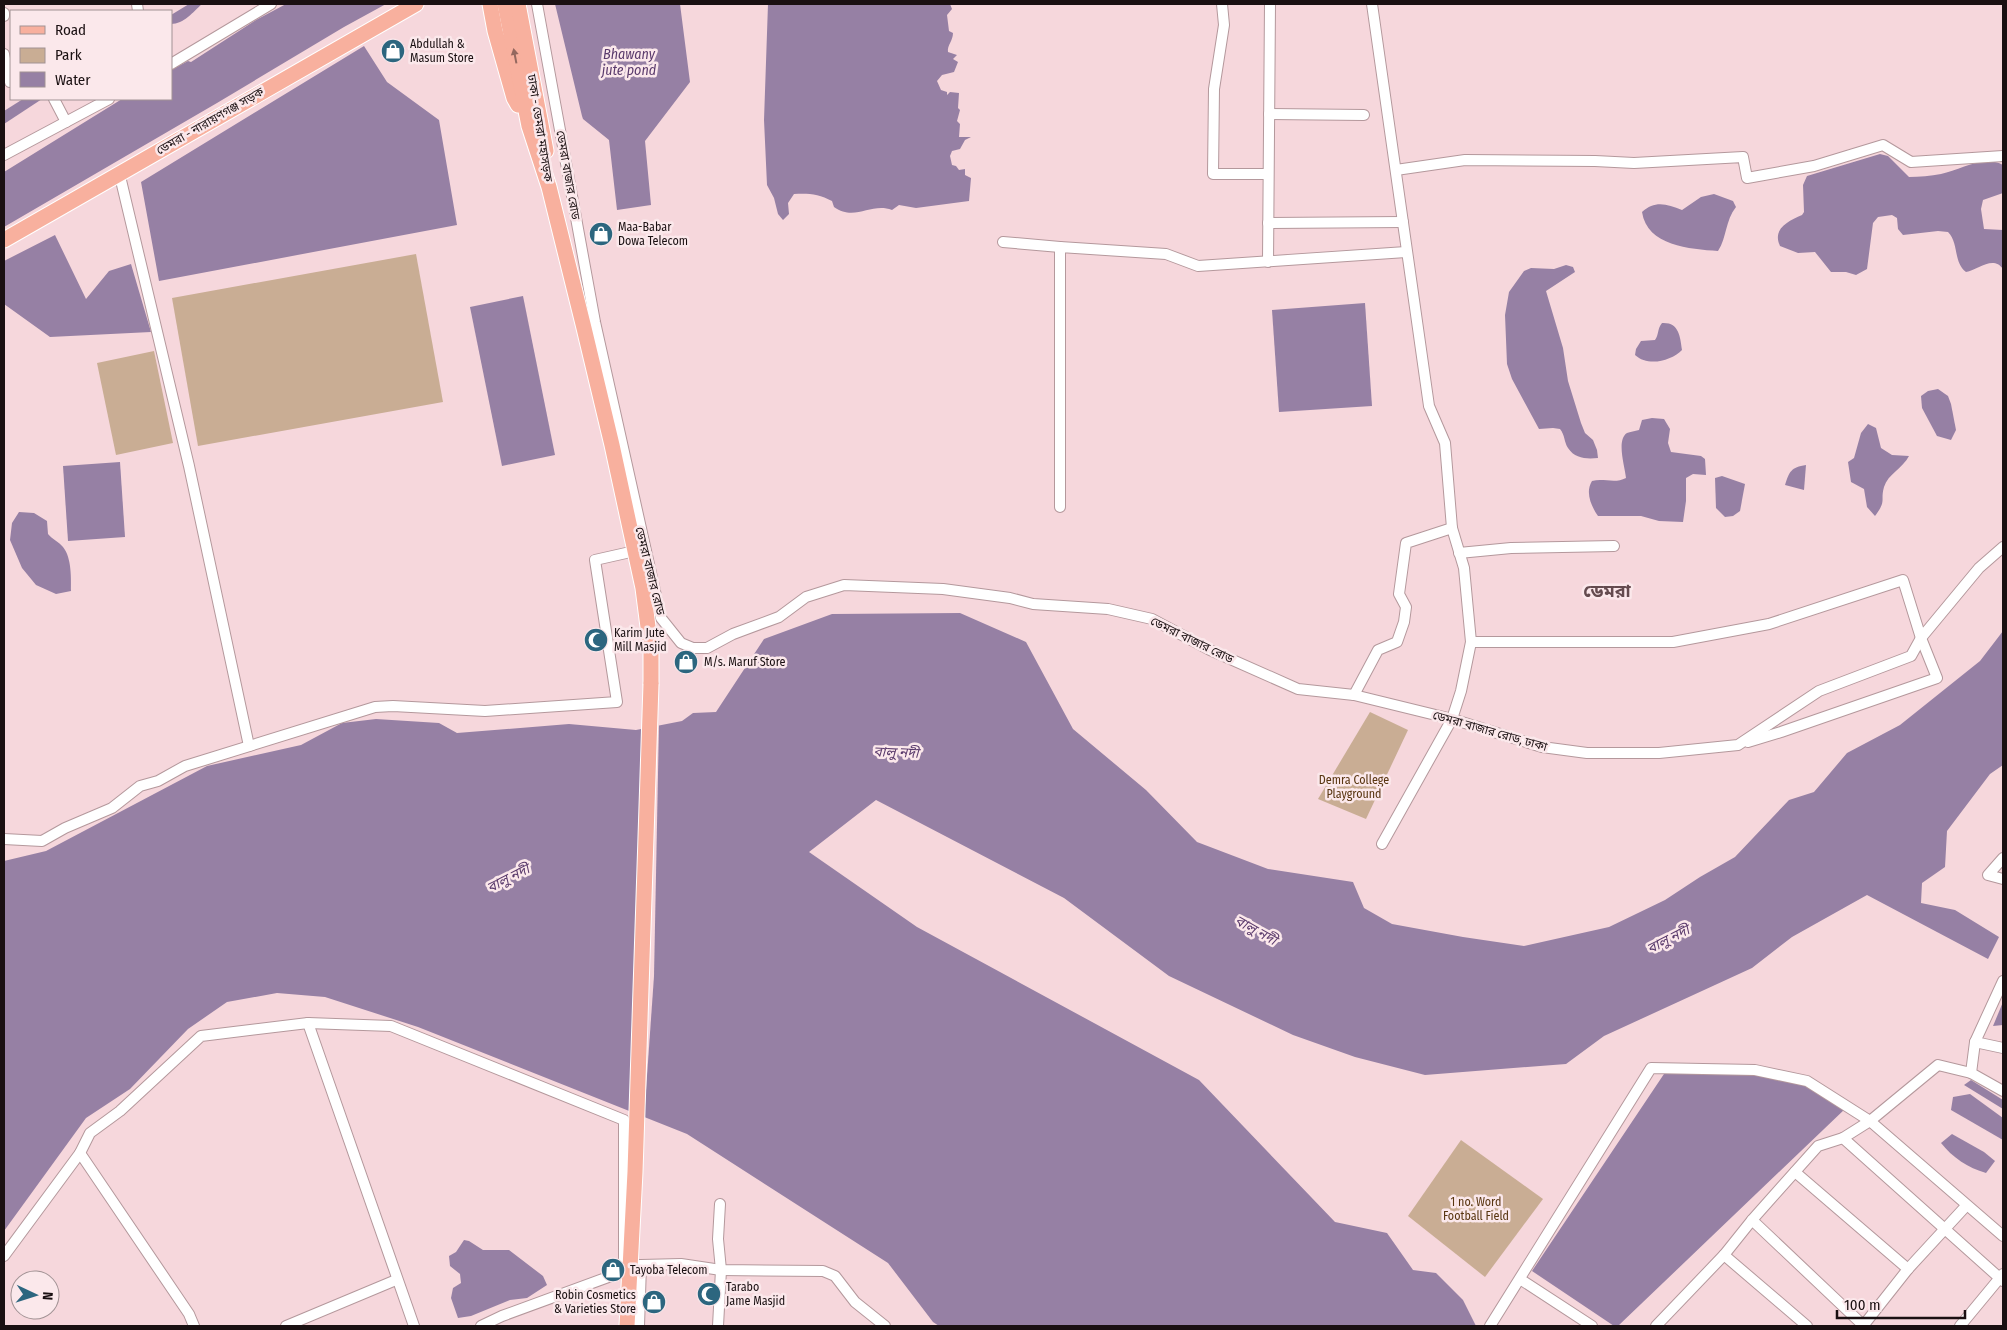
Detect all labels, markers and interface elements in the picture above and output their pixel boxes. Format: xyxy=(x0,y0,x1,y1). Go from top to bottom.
legend xyxy=(10,10,172,100)
text: Road xyxy=(55,21,86,39)
place label: Abdullah & Masum Store xyxy=(410,37,474,65)
shop icon: Abdullah & Masum Store xyxy=(380,38,406,64)
text: Park xyxy=(55,46,82,64)
water label: Bhawany jute pond xyxy=(601,46,657,79)
one-way arrow xyxy=(511,47,519,63)
text: Water xyxy=(55,71,91,89)
street label: ঢাকা - ডেমরা মহাসড়ক xyxy=(524,72,555,183)
street label: ডেমরা - নারায়ণগঞ্জ সড়ক xyxy=(154,84,267,158)
street label: ডেমরা বাজার রোড xyxy=(553,129,583,221)
place label: Maa-Babar Dowa Telecom xyxy=(618,220,688,248)
shop icon: Maa-Babar Dowa Telecom xyxy=(588,221,614,247)
street label: ডেমরা বাজার রোড xyxy=(632,525,668,617)
district label: ডেমরা xyxy=(1583,580,1632,602)
street label: ডেমরা বাজার রোড xyxy=(1148,614,1236,666)
place label: Karim Jute Mill Masjid xyxy=(614,626,667,654)
mosque icon: Karim Jute Mill Masjid xyxy=(583,627,609,653)
shop icon: M/s. Maruf Store xyxy=(673,649,699,675)
place label: M/s. Maruf Store xyxy=(704,655,786,669)
street label: ডেমরা বাজার রোড, ঢাকা xyxy=(1431,708,1550,754)
water label: বালু নদী xyxy=(873,743,922,762)
park label: Demra College Playground xyxy=(1319,773,1389,801)
water label: বালু নদী xyxy=(484,859,535,896)
water label: বালু নদী xyxy=(1232,912,1283,950)
water label: বালু নদী xyxy=(1644,920,1695,957)
park label: 1 no. Word Football Field xyxy=(1443,1195,1509,1223)
shop icon: Tayoba Telecom xyxy=(600,1257,626,1283)
place label: Tayoba Telecom xyxy=(630,1263,708,1277)
north arrow xyxy=(10,1270,60,1320)
place label: Tarabo Jame Masjid xyxy=(726,1280,785,1308)
mosque icon: Tarabo Jame Masjid xyxy=(696,1281,722,1307)
place label: Robin Cosmetics & Varieties Store xyxy=(554,1288,636,1316)
scale bar xyxy=(1837,1288,1964,1320)
shop icon: Robin Cosmetics & Varieties Store xyxy=(641,1289,667,1315)
text: N xyxy=(39,1291,56,1301)
text: 100 m xyxy=(1844,1296,1881,1314)

